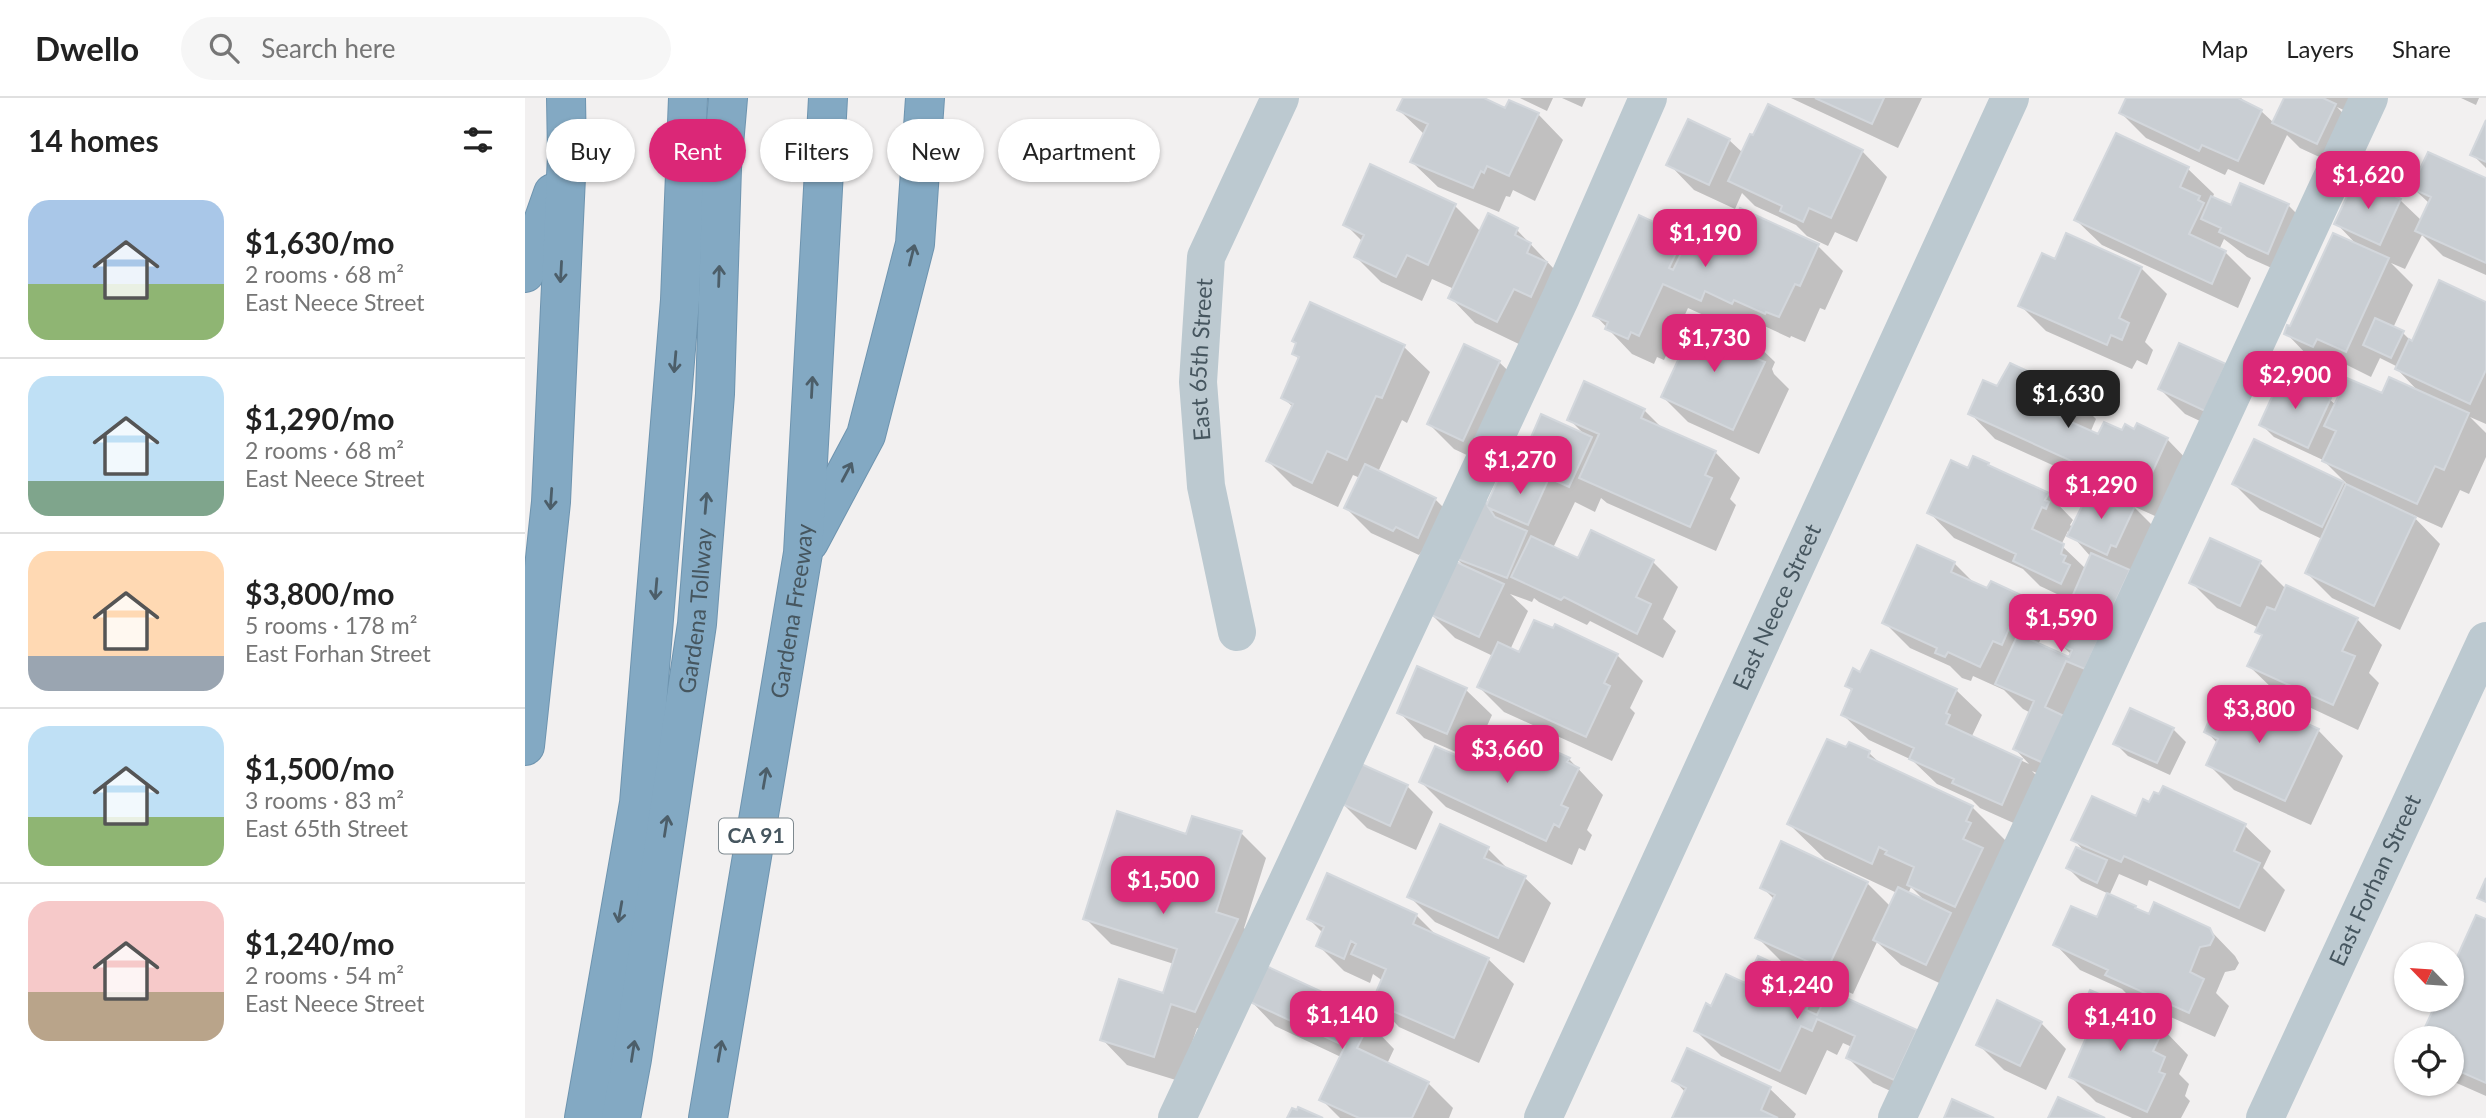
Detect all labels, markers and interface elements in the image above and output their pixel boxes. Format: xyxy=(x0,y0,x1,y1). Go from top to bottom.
search box xyxy=(181,17,671,80)
text: Dwello xyxy=(35,28,139,68)
icon: search xyxy=(205,29,243,67)
text: Search here xyxy=(261,32,395,64)
text: Map xyxy=(2201,34,2248,63)
text: Layers xyxy=(2286,34,2354,63)
text: Share xyxy=(2392,34,2451,63)
chip: Buy xyxy=(546,119,635,182)
chip: Rent xyxy=(649,119,746,182)
chip: Filters xyxy=(760,119,873,182)
chip: New xyxy=(887,119,984,182)
chip: Apartment xyxy=(998,119,1160,182)
icon: filters xyxy=(459,121,497,159)
text: 14 homes xyxy=(28,122,159,158)
pin: $1,620 xyxy=(2311,152,2425,211)
text: $1,620 xyxy=(2332,160,2404,188)
pin: $1,190 xyxy=(1648,209,1762,269)
text: $1,190 xyxy=(1669,218,1741,246)
text: $1,630/mo xyxy=(245,224,394,260)
icon: home xyxy=(84,228,168,312)
one-way arrow xyxy=(906,244,919,267)
text: 2 rooms · 68 m² xyxy=(245,260,404,288)
one-way arrow xyxy=(555,260,568,283)
one-way arrow xyxy=(712,265,725,288)
street label: East 65th Street xyxy=(1183,277,1218,442)
text: East Neece Street xyxy=(245,288,425,316)
pin: $1,730 xyxy=(1657,314,1771,374)
text: $1,730 xyxy=(1678,323,1750,351)
one-way arrow xyxy=(668,350,681,373)
pin: $2,900 xyxy=(2238,352,2352,411)
text: $2,900 xyxy=(2259,360,2331,388)
pin: $1,630 xyxy=(2011,370,2125,430)
one-way arrow xyxy=(806,376,819,399)
text: $1,630 xyxy=(2032,379,2104,407)
text: $1,290/mo xyxy=(245,400,394,436)
icon: home xyxy=(84,404,168,488)
text: 2 rooms · 68 m² xyxy=(245,436,404,464)
pin: $1,270 xyxy=(1463,436,1577,496)
text: $1,270 xyxy=(1484,445,1556,473)
one-way arrow xyxy=(840,462,854,482)
pin: $1,290 xyxy=(2044,462,2158,521)
text: East Neece Street xyxy=(245,464,425,492)
text: $1,290 xyxy=(2065,470,2137,498)
one-way arrow xyxy=(544,488,557,510)
one-way arrow xyxy=(700,492,713,515)
street label: East Neece Street xyxy=(1726,518,1826,694)
street label: Gardena Freeway xyxy=(764,523,818,700)
street label: Gardena Tollway xyxy=(672,527,717,695)
text: $3,800/mo xyxy=(245,575,394,611)
one-way arrow xyxy=(649,577,662,599)
icon: home xyxy=(84,579,168,663)
pin: $1,590 xyxy=(2004,594,2118,654)
text: $1,590 xyxy=(2025,603,2097,631)
text: 5 rooms · 178 m² xyxy=(245,611,417,639)
text: East Forhan Street xyxy=(245,639,431,667)
pin: $3,800 xyxy=(2202,686,2316,745)
text: $3,800 xyxy=(2223,694,2295,722)
pin: $3,660 xyxy=(1450,726,1564,785)
text: $3,660 xyxy=(1471,734,1543,762)
text: $1,500/mo xyxy=(245,750,394,786)
icon: home xyxy=(84,754,168,838)
one-way arrow xyxy=(759,767,772,790)
text: 3 rooms · 83 m² xyxy=(245,786,404,814)
street label: East Forhan Street xyxy=(2322,789,2426,970)
text: East 65th Street xyxy=(245,814,408,842)
one-way arrow xyxy=(660,815,673,838)
road number: CA 91 xyxy=(719,818,793,854)
pin: $1,500 xyxy=(1106,856,1220,916)
text: $1,500 xyxy=(1127,865,1199,893)
one-way arrow xyxy=(613,900,626,923)
text: $1,240/mo xyxy=(245,925,394,961)
icon: home xyxy=(84,929,168,1013)
north arrow xyxy=(2394,942,2464,1012)
map controls xyxy=(2394,942,2464,1096)
text: 2 rooms · 54 m² xyxy=(245,961,404,989)
pin: $1,240 xyxy=(1740,962,1854,1021)
text: $1,240 xyxy=(1761,970,1833,998)
text: East Neece Street xyxy=(245,989,425,1017)
pin: $1,140 xyxy=(1285,992,1399,1051)
pin: $1,410 xyxy=(2063,993,2177,1053)
text: $1,140 xyxy=(1306,1000,1378,1028)
text: $1,410 xyxy=(2084,1002,2156,1030)
button: locate xyxy=(2394,1026,2464,1096)
one-way arrow xyxy=(627,1040,640,1063)
one-way arrow xyxy=(714,1040,727,1063)

